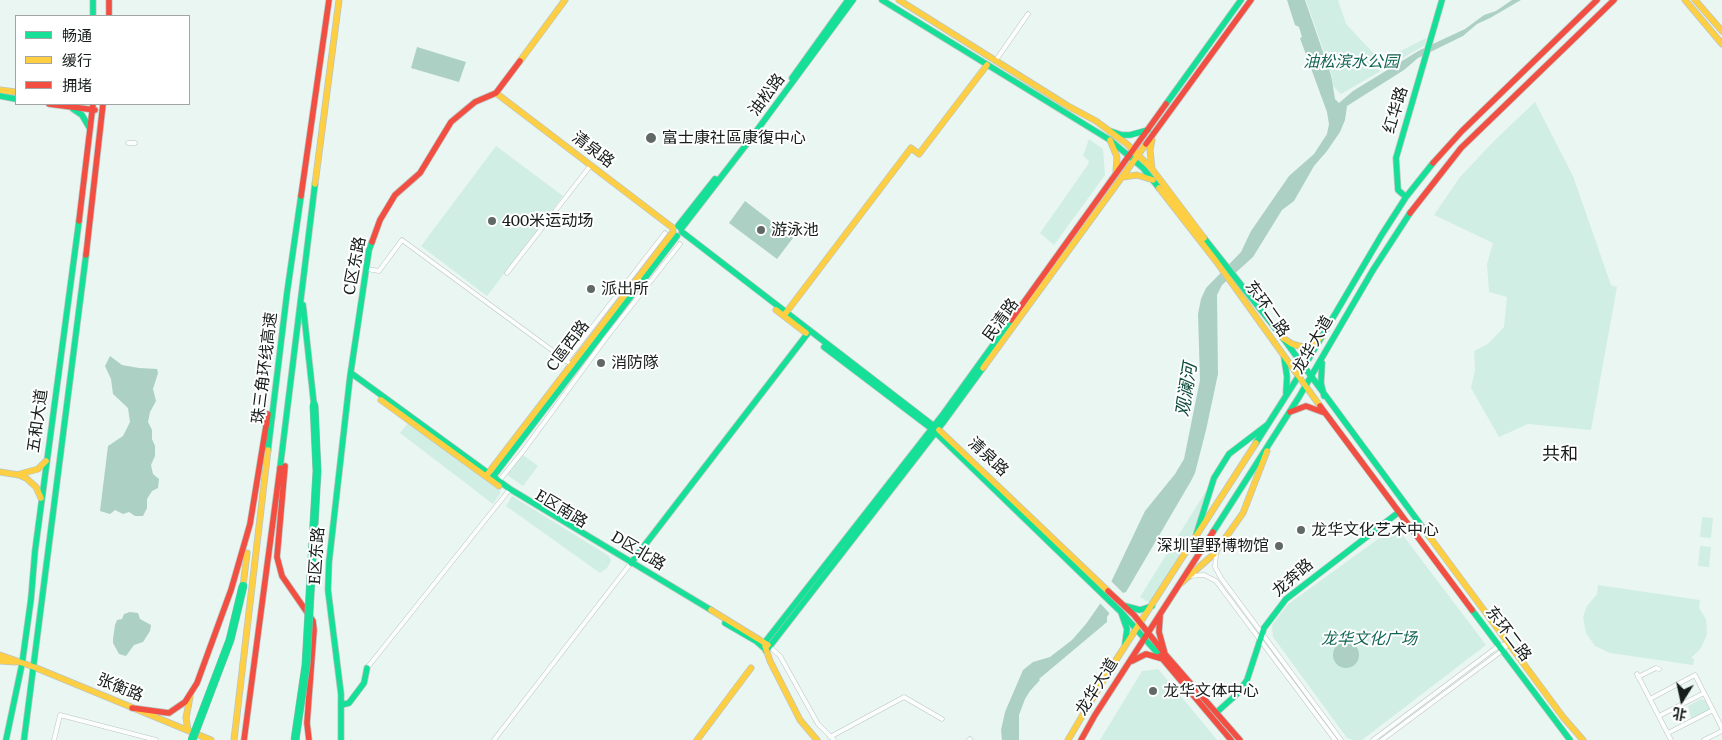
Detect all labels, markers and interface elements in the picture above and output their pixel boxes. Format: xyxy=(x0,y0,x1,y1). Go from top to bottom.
legend xyxy=(15,15,190,105)
text: 畅通 xyxy=(62,23,92,46)
text: 缓行 xyxy=(62,48,92,71)
park label: 油松滨水公园 xyxy=(1303,52,1399,72)
street label: 油松路 xyxy=(745,70,789,120)
text: 拥堵 xyxy=(62,73,92,96)
street label: 红华路 xyxy=(1380,84,1412,136)
street label: 清泉路 xyxy=(568,128,618,172)
place label: 富士康社區康復中心 xyxy=(662,128,806,148)
marker: 富士康社區康復中心 xyxy=(644,131,658,145)
place label: 400米运动场 xyxy=(502,211,593,231)
marker: 400米运动场 xyxy=(486,215,498,227)
place label: 游泳池 xyxy=(771,220,819,240)
marker: 游泳池 xyxy=(755,224,767,236)
street label: C区东路 xyxy=(340,235,370,297)
street label: 东环二路 xyxy=(1241,277,1293,341)
place label: 派出所 xyxy=(601,279,649,299)
marker: 派出所 xyxy=(585,283,597,295)
street label: 民清路 xyxy=(979,295,1023,345)
street label: 珠三角环线高速 xyxy=(249,311,281,425)
street label: 龙华大道 xyxy=(1289,312,1337,378)
street label: C區西路 xyxy=(543,317,593,375)
place label: 消防隊 xyxy=(611,353,659,373)
marker: 消防隊 xyxy=(595,357,607,369)
water label: 观澜河 xyxy=(1172,362,1202,418)
street label: 五和大道 xyxy=(24,388,52,454)
street label: 清泉路 xyxy=(964,434,1012,480)
district label: 共和 xyxy=(1542,444,1578,466)
street label: E区南路 xyxy=(531,486,591,532)
place label: 龙华文化艺术中心 xyxy=(1311,520,1439,540)
marker: 龙华文化艺术中心 xyxy=(1295,524,1307,536)
street label: E区东路 xyxy=(305,526,329,586)
street label: D区北路 xyxy=(607,527,669,575)
place label: 深圳望野博物馆 xyxy=(1157,536,1269,556)
marker: 深圳望野博物馆 xyxy=(1273,540,1285,552)
street label: 龙奔路 xyxy=(1269,555,1317,601)
street label: 东环二路 xyxy=(1481,603,1535,665)
park label: 龙华文化广场 xyxy=(1321,629,1417,649)
street label: 龙华大道 xyxy=(1072,655,1122,719)
street label: 张衡路 xyxy=(94,670,146,706)
north arrow xyxy=(1657,675,1707,725)
place label: 龙华文体中心 xyxy=(1163,681,1259,701)
marker: 龙华文体中心 xyxy=(1147,685,1159,697)
text: 北 xyxy=(1671,704,1688,726)

